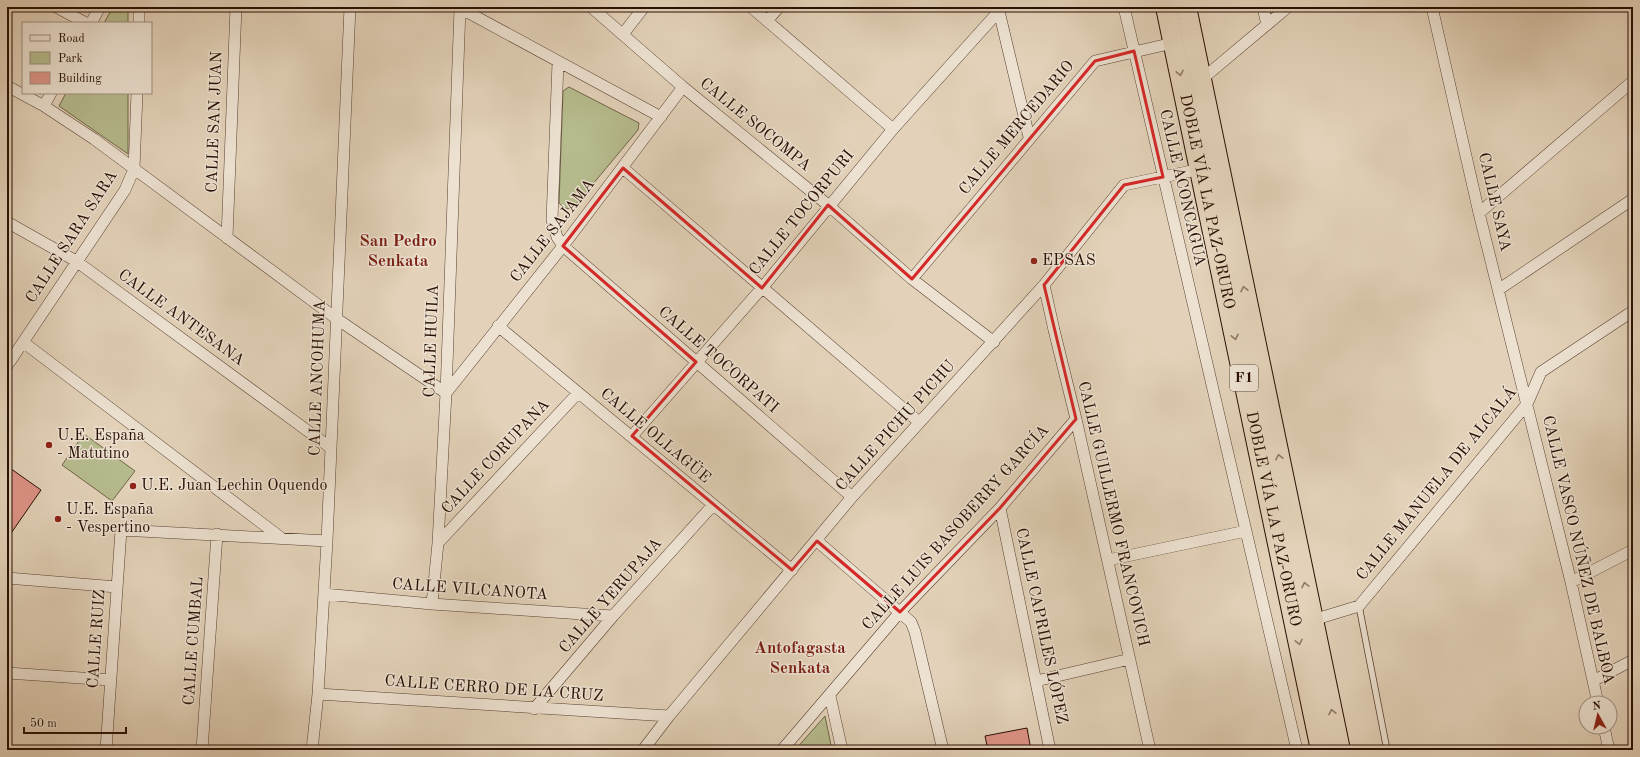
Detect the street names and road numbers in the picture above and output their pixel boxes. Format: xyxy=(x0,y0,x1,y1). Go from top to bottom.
street label: CALLE SAN JUAN xyxy=(205,51,225,193)
street label: CALLE MERCEDARIO xyxy=(956,58,1078,198)
street label: CALLE SOCOMPA xyxy=(697,76,813,174)
street label: DOBLE VÍA LA PAZ-ORURO xyxy=(1176,93,1237,311)
street label: CALLE ACONCAGUA xyxy=(1156,108,1208,268)
street label: CALLE TOCORPURI xyxy=(747,147,857,279)
street label: CALLE SAYA xyxy=(1475,151,1513,253)
street label: CALLE SARA SARA xyxy=(23,168,121,306)
street label: CALLE SAJAMA xyxy=(508,176,598,286)
street label: CALLE ANTESANA xyxy=(115,267,247,369)
street label: CALLE HUILA xyxy=(422,284,442,398)
street label: CALLE ANCOHUMA xyxy=(307,300,329,456)
street label: CALLE TOCORPATI xyxy=(655,304,781,416)
street label: CALLE PICHU PICHU xyxy=(833,357,959,494)
road number: F1 xyxy=(1230,365,1258,391)
street label: CALLE GUILLERMO FRANCOVICH xyxy=(1075,380,1151,648)
street label: CALLE OLLAGÜE xyxy=(597,382,716,487)
street label: CALLE MANUELA DE ALCALÁ xyxy=(1351,382,1520,584)
street label: CALLE CORUPANA xyxy=(439,397,553,517)
street label: DOBLE VÍA LA PAZ-ORURO xyxy=(1243,410,1303,628)
street label: CALLE VASCO NÚÑEZ DE BALBOA xyxy=(1539,413,1622,686)
street label: CALLE LUIS BASOBERRY GARCÍA xyxy=(857,420,1052,634)
street label: CALLE CAPRILES LÓPEZ xyxy=(1012,525,1075,726)
street label: CALLE YERUPAJA xyxy=(557,535,665,657)
street label: CALLE CUMBAL xyxy=(182,576,206,706)
street label: CALLE VILCANOTA xyxy=(391,577,549,603)
street label: CALLE RUIZ xyxy=(86,589,108,689)
street label: CALLE CERRO DE LA CRUZ xyxy=(384,673,604,705)

